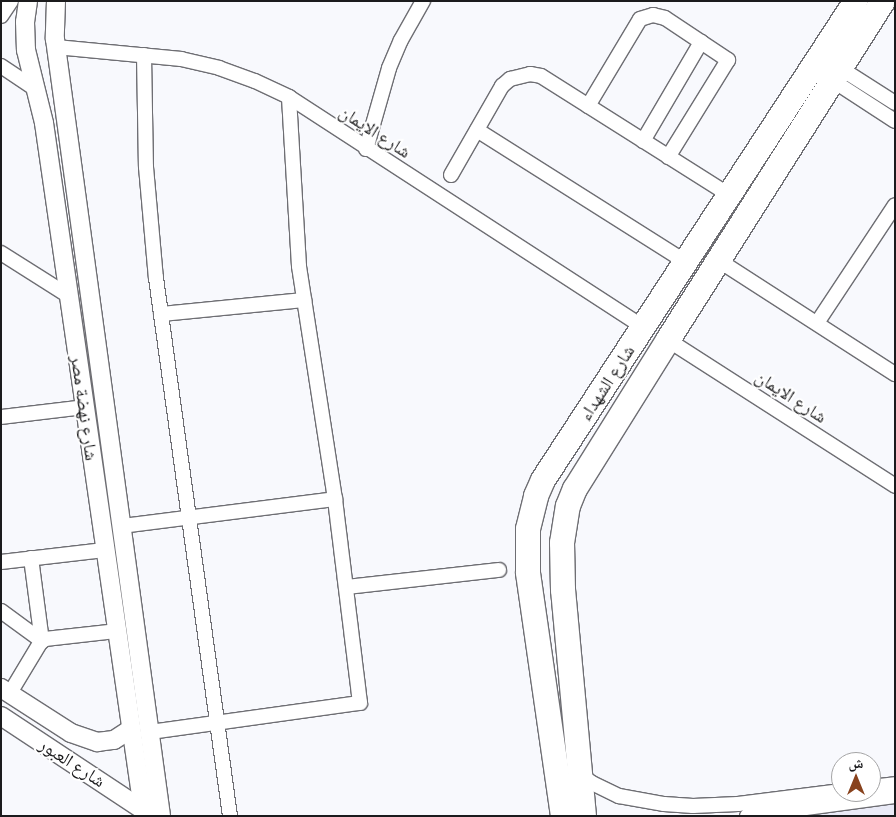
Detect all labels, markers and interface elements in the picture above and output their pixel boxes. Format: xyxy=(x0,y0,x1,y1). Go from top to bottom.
street label: شارع الايمان xyxy=(335,101,415,163)
street label: شارع الشهداء xyxy=(575,341,639,425)
street label: شارع نهضة مصر xyxy=(66,354,102,462)
street label: شارع الايمان xyxy=(751,366,831,428)
street label: شارع العبور xyxy=(35,734,109,792)
north arrow xyxy=(831,752,881,802)
text: ش xyxy=(849,754,863,772)

